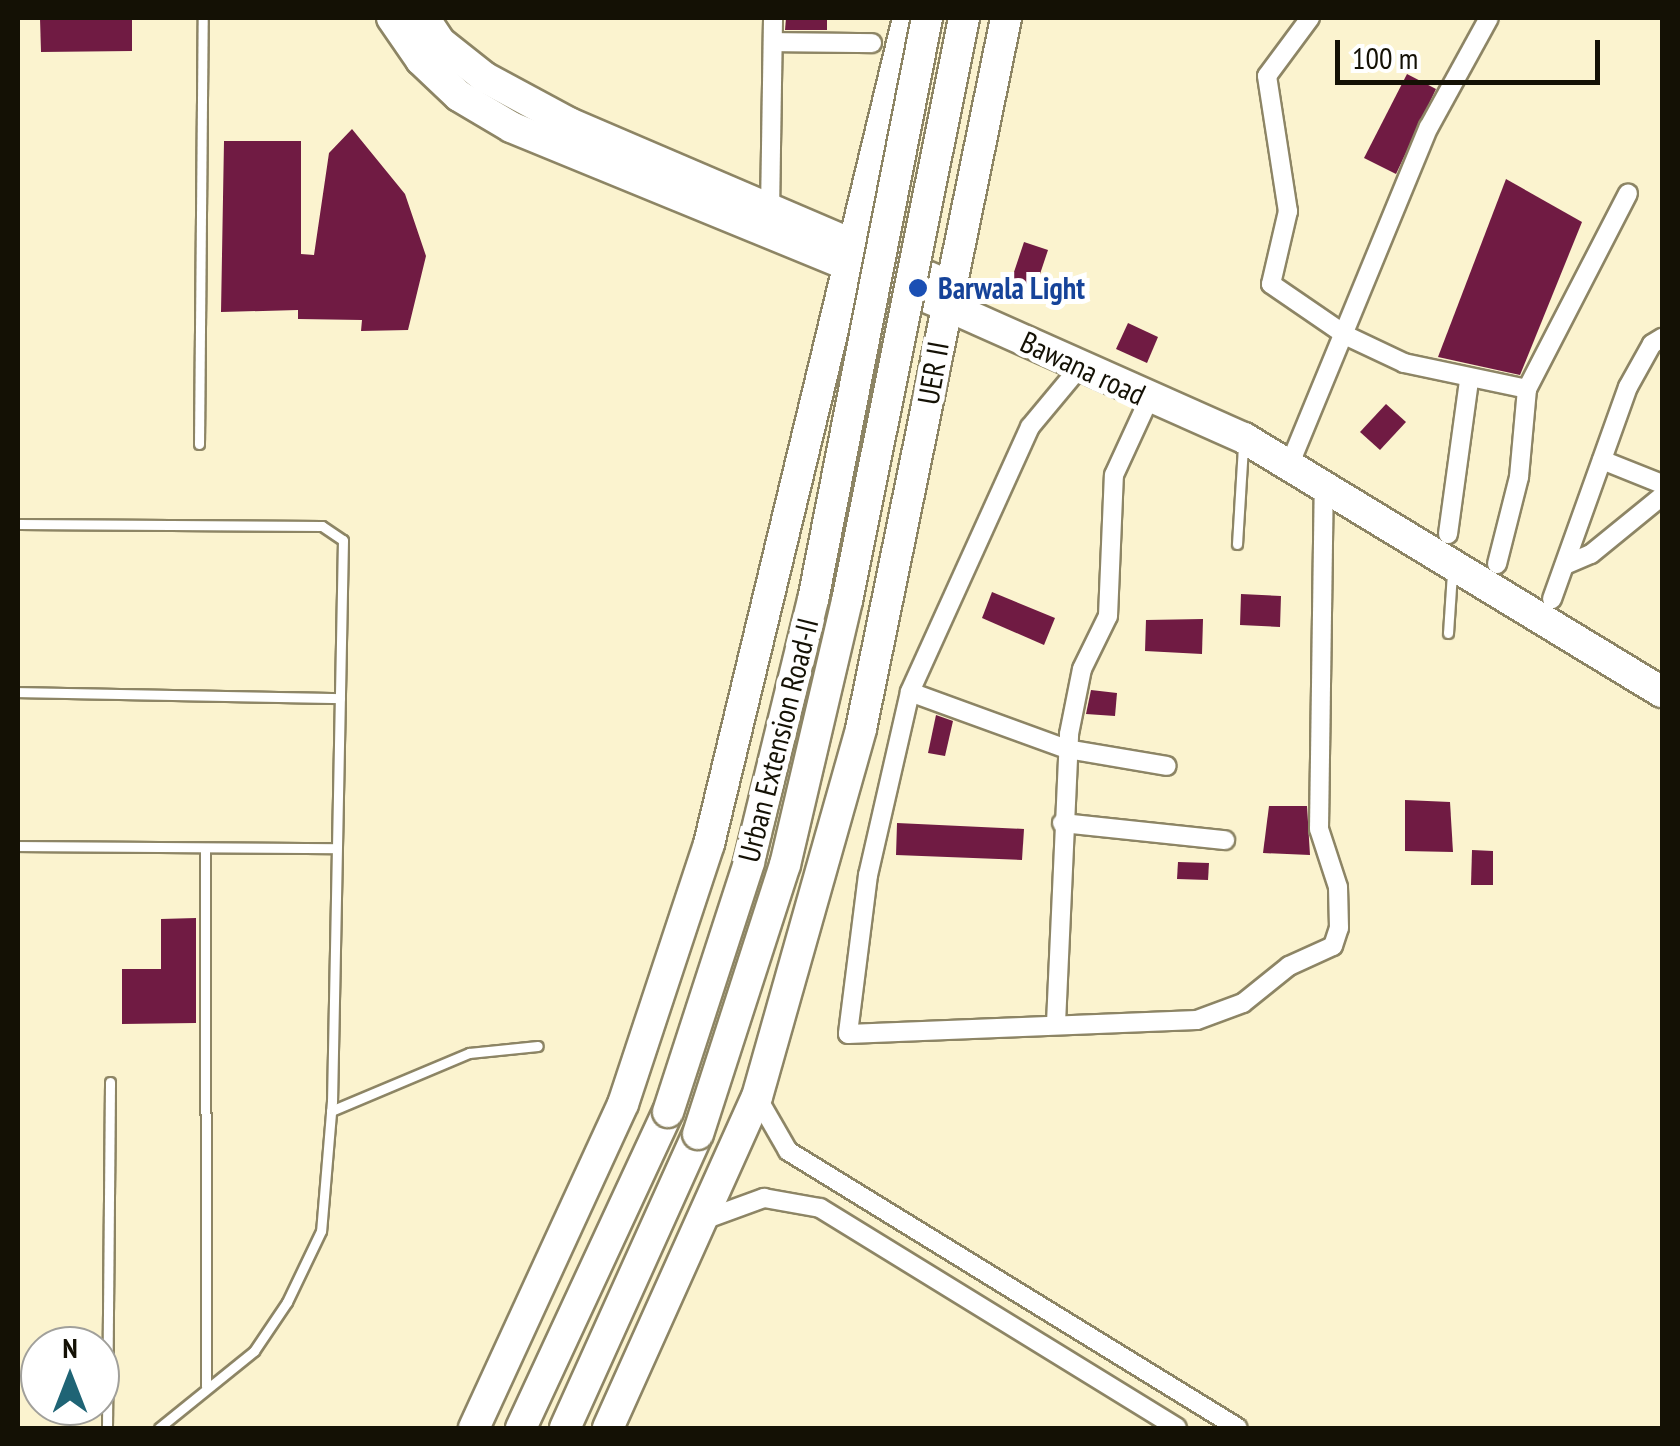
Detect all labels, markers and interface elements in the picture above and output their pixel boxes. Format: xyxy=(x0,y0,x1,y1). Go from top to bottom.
scale bar xyxy=(1340,20,1605,82)
text: 100 m xyxy=(1352,38,1418,77)
place label: Barwala Light xyxy=(938,270,1085,306)
marker: Barwala Light xyxy=(907,277,929,299)
street label: Bawana road xyxy=(1015,323,1151,413)
street label: UER II xyxy=(910,339,956,407)
street label: Urban Extension Road-II xyxy=(730,614,826,866)
north arrow xyxy=(20,1326,120,1426)
text: N xyxy=(62,1329,78,1366)

